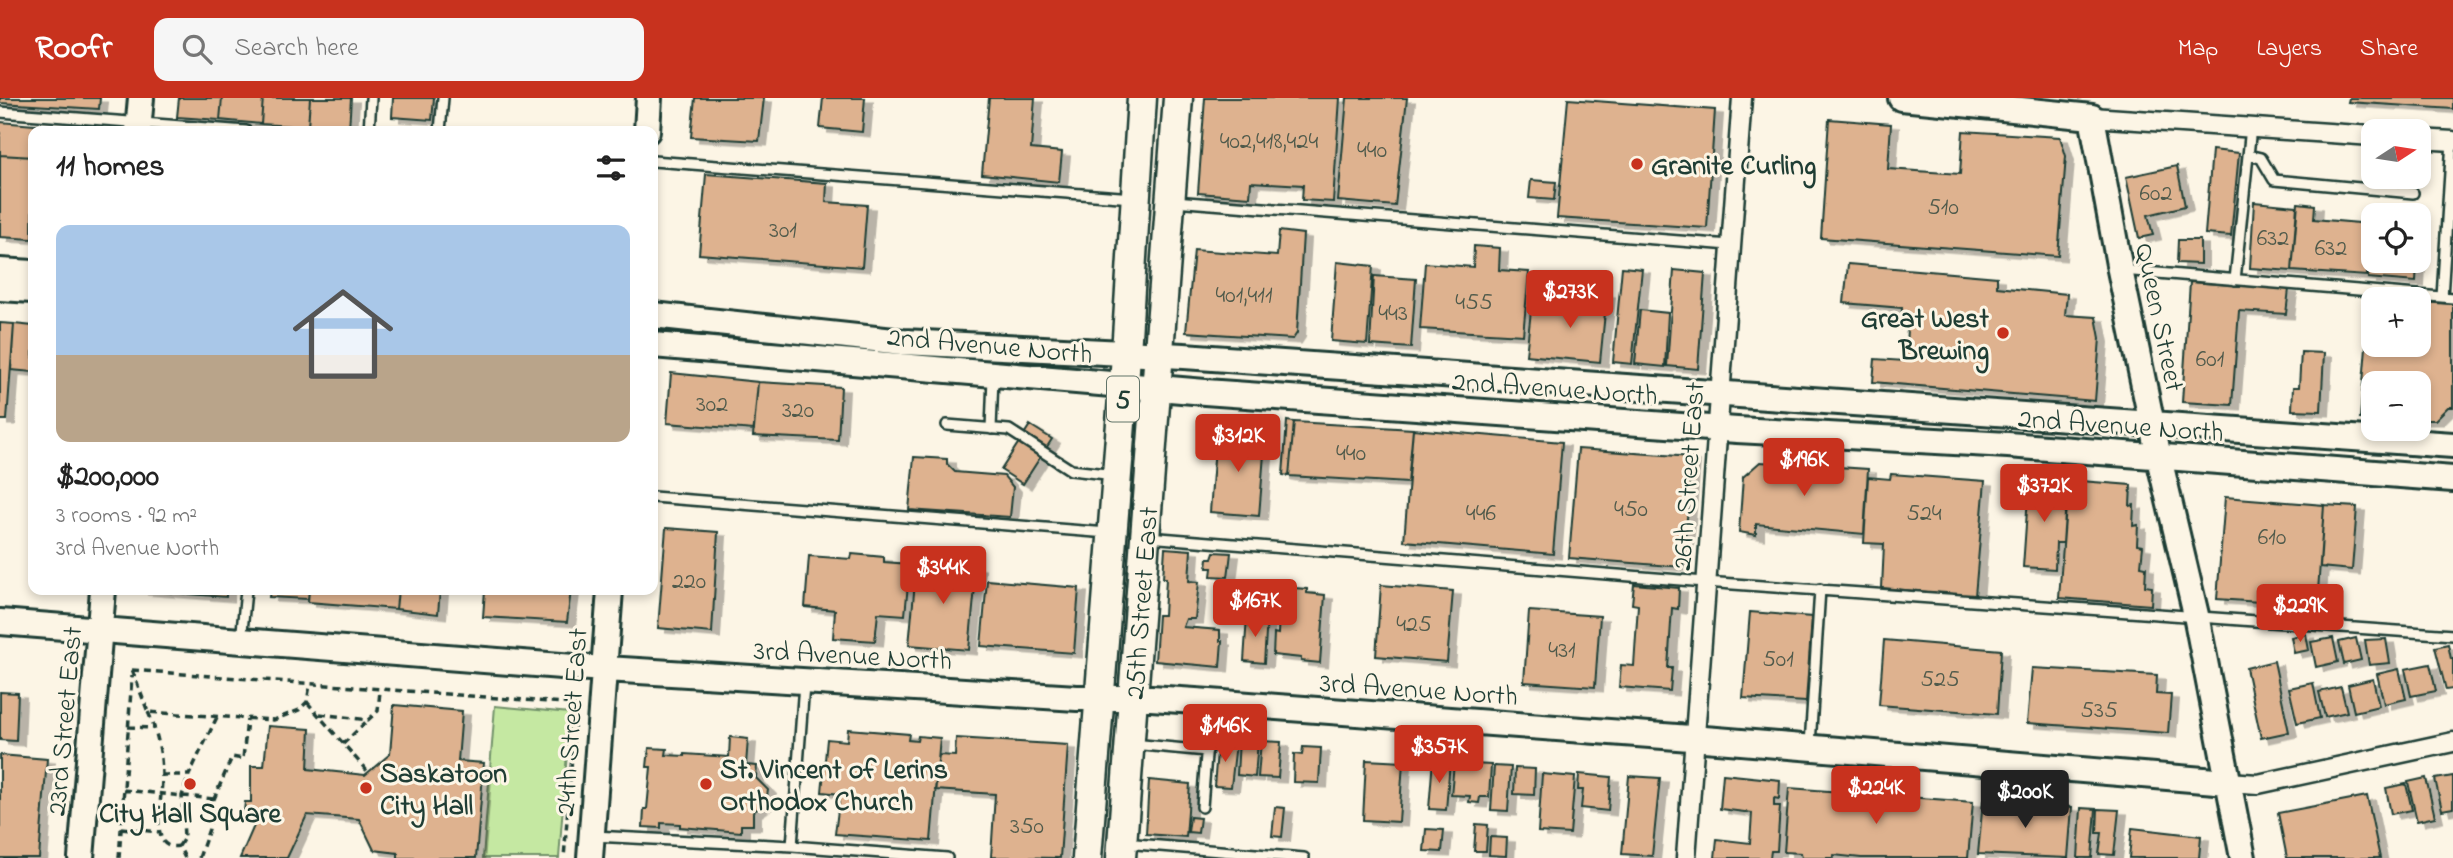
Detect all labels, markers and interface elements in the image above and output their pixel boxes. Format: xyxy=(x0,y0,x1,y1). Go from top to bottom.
search box xyxy=(154,18,644,81)
text: Roofr xyxy=(35,25,112,73)
icon: search xyxy=(178,30,216,68)
text: Search here xyxy=(234,30,359,68)
text: Map xyxy=(2178,32,2218,67)
text: Layers xyxy=(2256,32,2322,67)
text: Share xyxy=(2360,32,2418,67)
north arrow xyxy=(2361,119,2431,189)
map controls xyxy=(2361,119,2431,441)
house number: 402,418,424 xyxy=(1220,125,1318,160)
house number: 440 xyxy=(1357,134,1387,169)
text: 11 homes xyxy=(56,146,164,190)
place label: Granite Curling xyxy=(1651,147,1816,189)
icon: filters xyxy=(592,149,630,187)
marker: Granite Curling xyxy=(1629,156,1645,172)
house number: 602 xyxy=(2140,177,2172,212)
house number: 510 xyxy=(1927,191,1959,226)
button: locate xyxy=(2361,203,2431,273)
house number: 301 xyxy=(769,214,797,249)
house number: 632 xyxy=(2257,222,2289,257)
house number: 632 xyxy=(2315,232,2347,267)
street label: Queen Street xyxy=(2122,240,2193,396)
icon: home xyxy=(280,271,406,397)
pin: $273K xyxy=(1521,271,1619,330)
text: $273K xyxy=(1542,276,1598,309)
house number: 401,411 xyxy=(1215,279,1273,314)
house number: 455 xyxy=(1455,286,1493,321)
button: + xyxy=(2361,287,2431,357)
house number: 443 xyxy=(1378,297,1408,332)
place label: Great West Brewing xyxy=(1861,300,1990,374)
street label: 2nd Avenue North xyxy=(885,318,1094,377)
marker: Great West Brewing xyxy=(1995,325,2011,341)
house number: 601 xyxy=(2196,343,2225,378)
street label: 2nd Avenue North xyxy=(1451,363,1659,418)
button: − xyxy=(2361,371,2431,441)
road number: 5 xyxy=(1107,376,1139,422)
street label: 26th Street East xyxy=(1663,380,1718,572)
house number: 302 xyxy=(696,388,728,423)
house number: 320 xyxy=(782,394,814,429)
street label: 2nd Avenue North xyxy=(2017,400,2225,455)
pin: $312K xyxy=(1189,414,1287,474)
text: $312K xyxy=(1211,420,1265,453)
house number: 440 xyxy=(1336,437,1366,472)
pin: $196K xyxy=(1755,438,1853,498)
text: $196K xyxy=(1779,444,1829,477)
text: $200,000 xyxy=(56,456,159,500)
pin: $372K xyxy=(1995,464,2093,524)
text: $372K xyxy=(2016,470,2072,503)
house number: 450 xyxy=(1614,493,1648,528)
house number: 446 xyxy=(1466,497,1497,532)
house number: 524 xyxy=(1906,497,1942,532)
text: 3 rooms · 92 m² xyxy=(56,500,197,533)
street label: 25th Street East xyxy=(1116,505,1171,701)
house number: 610 xyxy=(2258,521,2286,556)
text: 3rd Avenue North xyxy=(56,533,219,566)
pin: $344K xyxy=(894,546,992,606)
text: $344K xyxy=(916,552,970,585)
house number: 220 xyxy=(672,565,706,600)
pin: $167K xyxy=(1206,580,1304,639)
pin: $229K xyxy=(2251,584,2349,644)
text: $167K xyxy=(1229,585,1281,618)
text: $229K xyxy=(2273,590,2327,623)
house number: 425 xyxy=(1396,608,1432,643)
street label: 23rd Street East xyxy=(38,625,95,818)
street label: 24th Street East xyxy=(546,627,601,818)
street label: 3rd Avenue North xyxy=(753,632,953,683)
house number: 431 xyxy=(1548,634,1576,669)
house number: 501 xyxy=(1762,643,1794,678)
house number: 525 xyxy=(1920,663,1960,698)
street label: 3rd Avenue North xyxy=(1318,664,1519,719)
house number: 535 xyxy=(2080,694,2118,729)
pin: $146K xyxy=(1176,704,1274,764)
text: $146K xyxy=(1199,710,1251,743)
pin: $357K xyxy=(1390,726,1488,785)
text: $357K xyxy=(1410,731,1468,764)
place label: St. Vincent of Lerins Orthodox Church xyxy=(720,751,948,824)
place label: Saskatoon City Hall xyxy=(380,755,507,828)
pin: $224K xyxy=(1827,766,1925,826)
pin: $200K xyxy=(1976,770,2074,830)
text: $224K xyxy=(1847,772,1905,805)
marker: City Hall Square xyxy=(182,776,198,792)
marker: St. Vincent of Lerins Orthodox Church xyxy=(698,776,714,792)
text: $200K xyxy=(1997,776,2053,809)
marker: Saskatoon City Hall xyxy=(358,780,374,796)
place label: City Hall Square xyxy=(99,795,282,836)
house number: 350 xyxy=(1010,810,1044,845)

